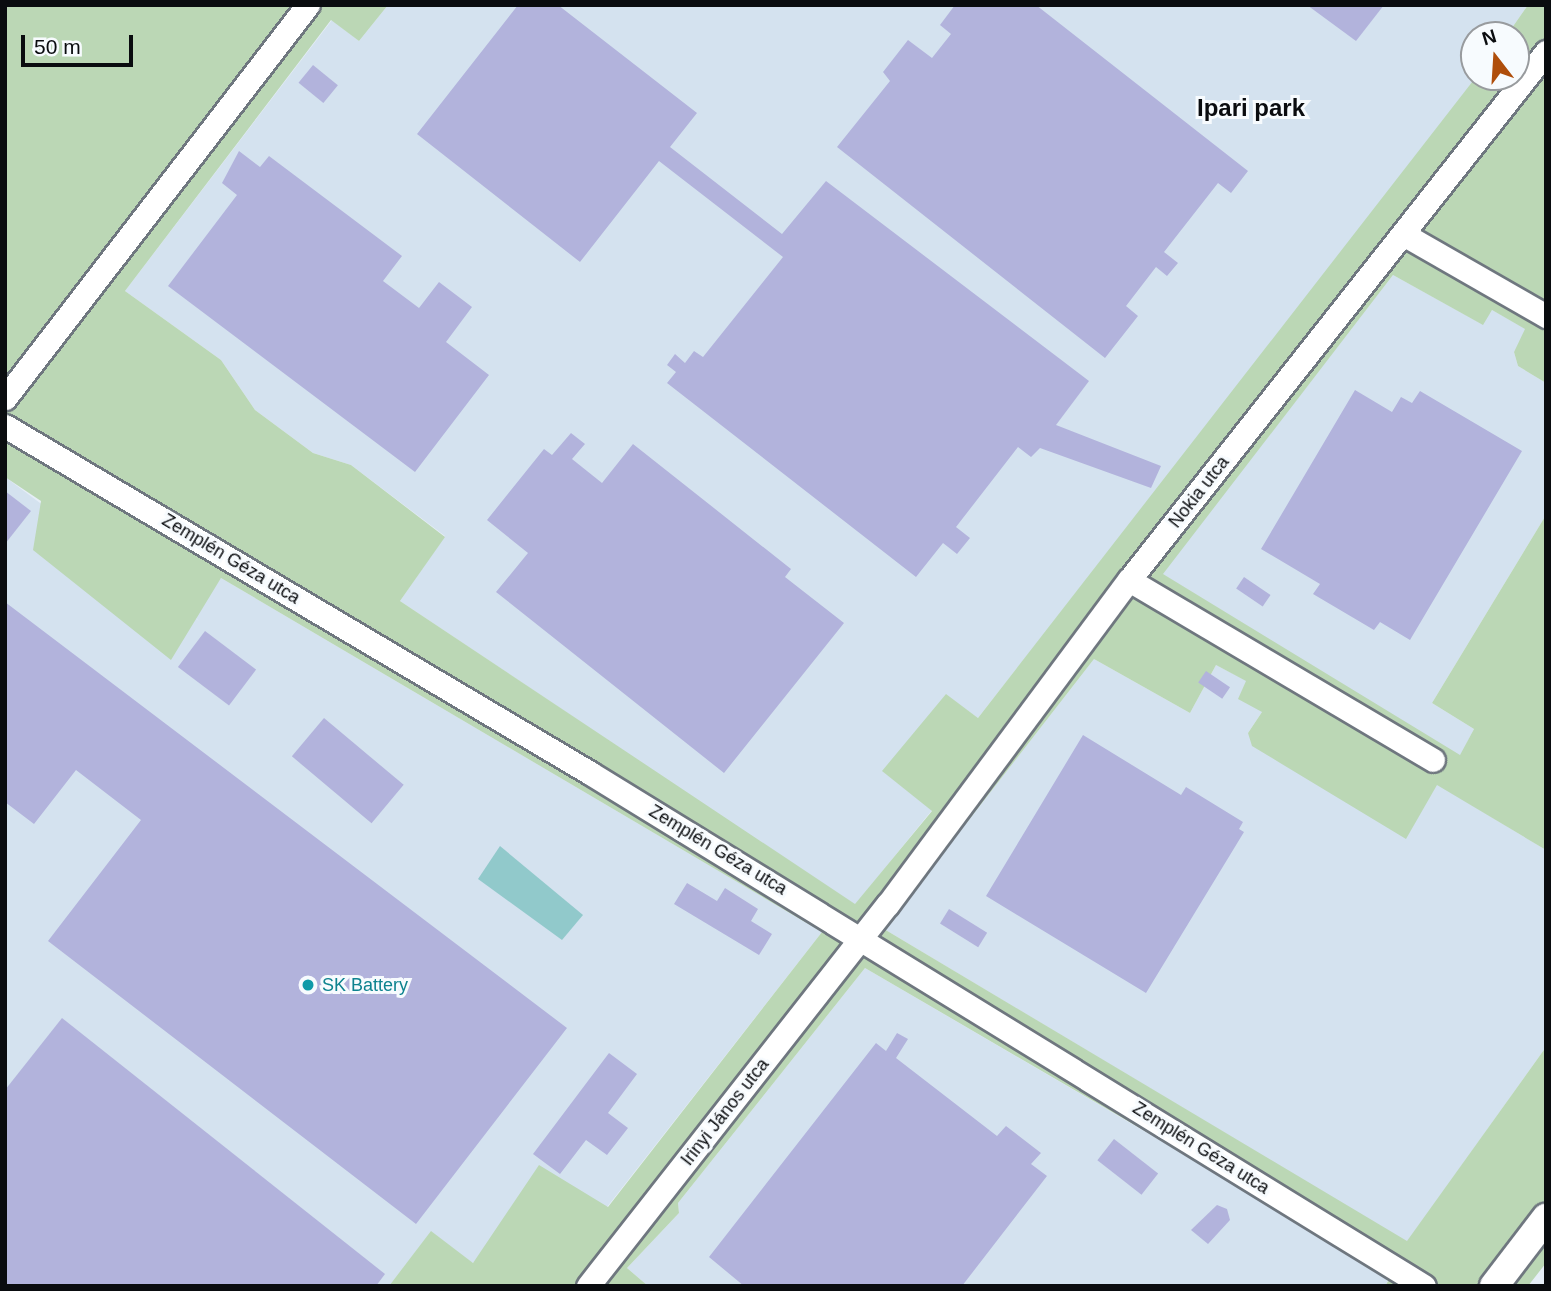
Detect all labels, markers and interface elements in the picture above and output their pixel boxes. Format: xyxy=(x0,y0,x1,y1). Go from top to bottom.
scale bar xyxy=(24,21,136,65)
north arrow xyxy=(1460,21,1530,91)
text: N xyxy=(1480,25,1499,49)
text: 50 m xyxy=(34,35,81,58)
district label: Ipari park xyxy=(1197,94,1305,122)
street label: Nokia utca xyxy=(1164,452,1234,532)
street label: Zemplén Géza utca xyxy=(158,509,304,609)
street label: Zemplén Géza utca xyxy=(645,800,791,900)
place label: SK Battery xyxy=(322,974,408,996)
marker: SK Battery xyxy=(300,977,316,993)
street label: Irinyi János utca xyxy=(676,1054,774,1170)
street label: Zemplén Géza utca xyxy=(1129,1097,1273,1199)

